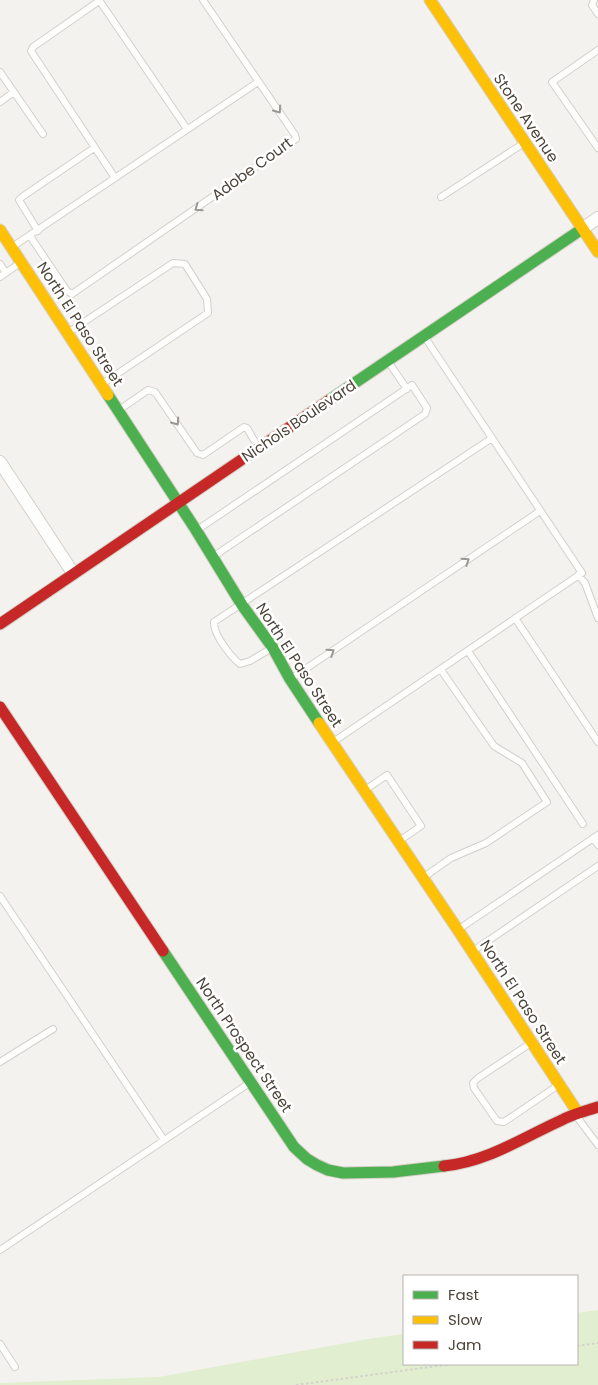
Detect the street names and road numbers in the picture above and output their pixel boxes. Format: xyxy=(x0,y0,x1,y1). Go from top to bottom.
street label: Stone Avenue xyxy=(489,69,564,166)
street label: Adobe Court xyxy=(207,132,296,205)
street label: North El Paso Street xyxy=(32,257,129,390)
street label: Nichols Boulevard xyxy=(237,374,360,467)
street label: North El Paso Street xyxy=(251,598,348,731)
street label: North El Paso Street xyxy=(475,935,572,1068)
street label: North Prospect Street xyxy=(191,973,297,1116)

